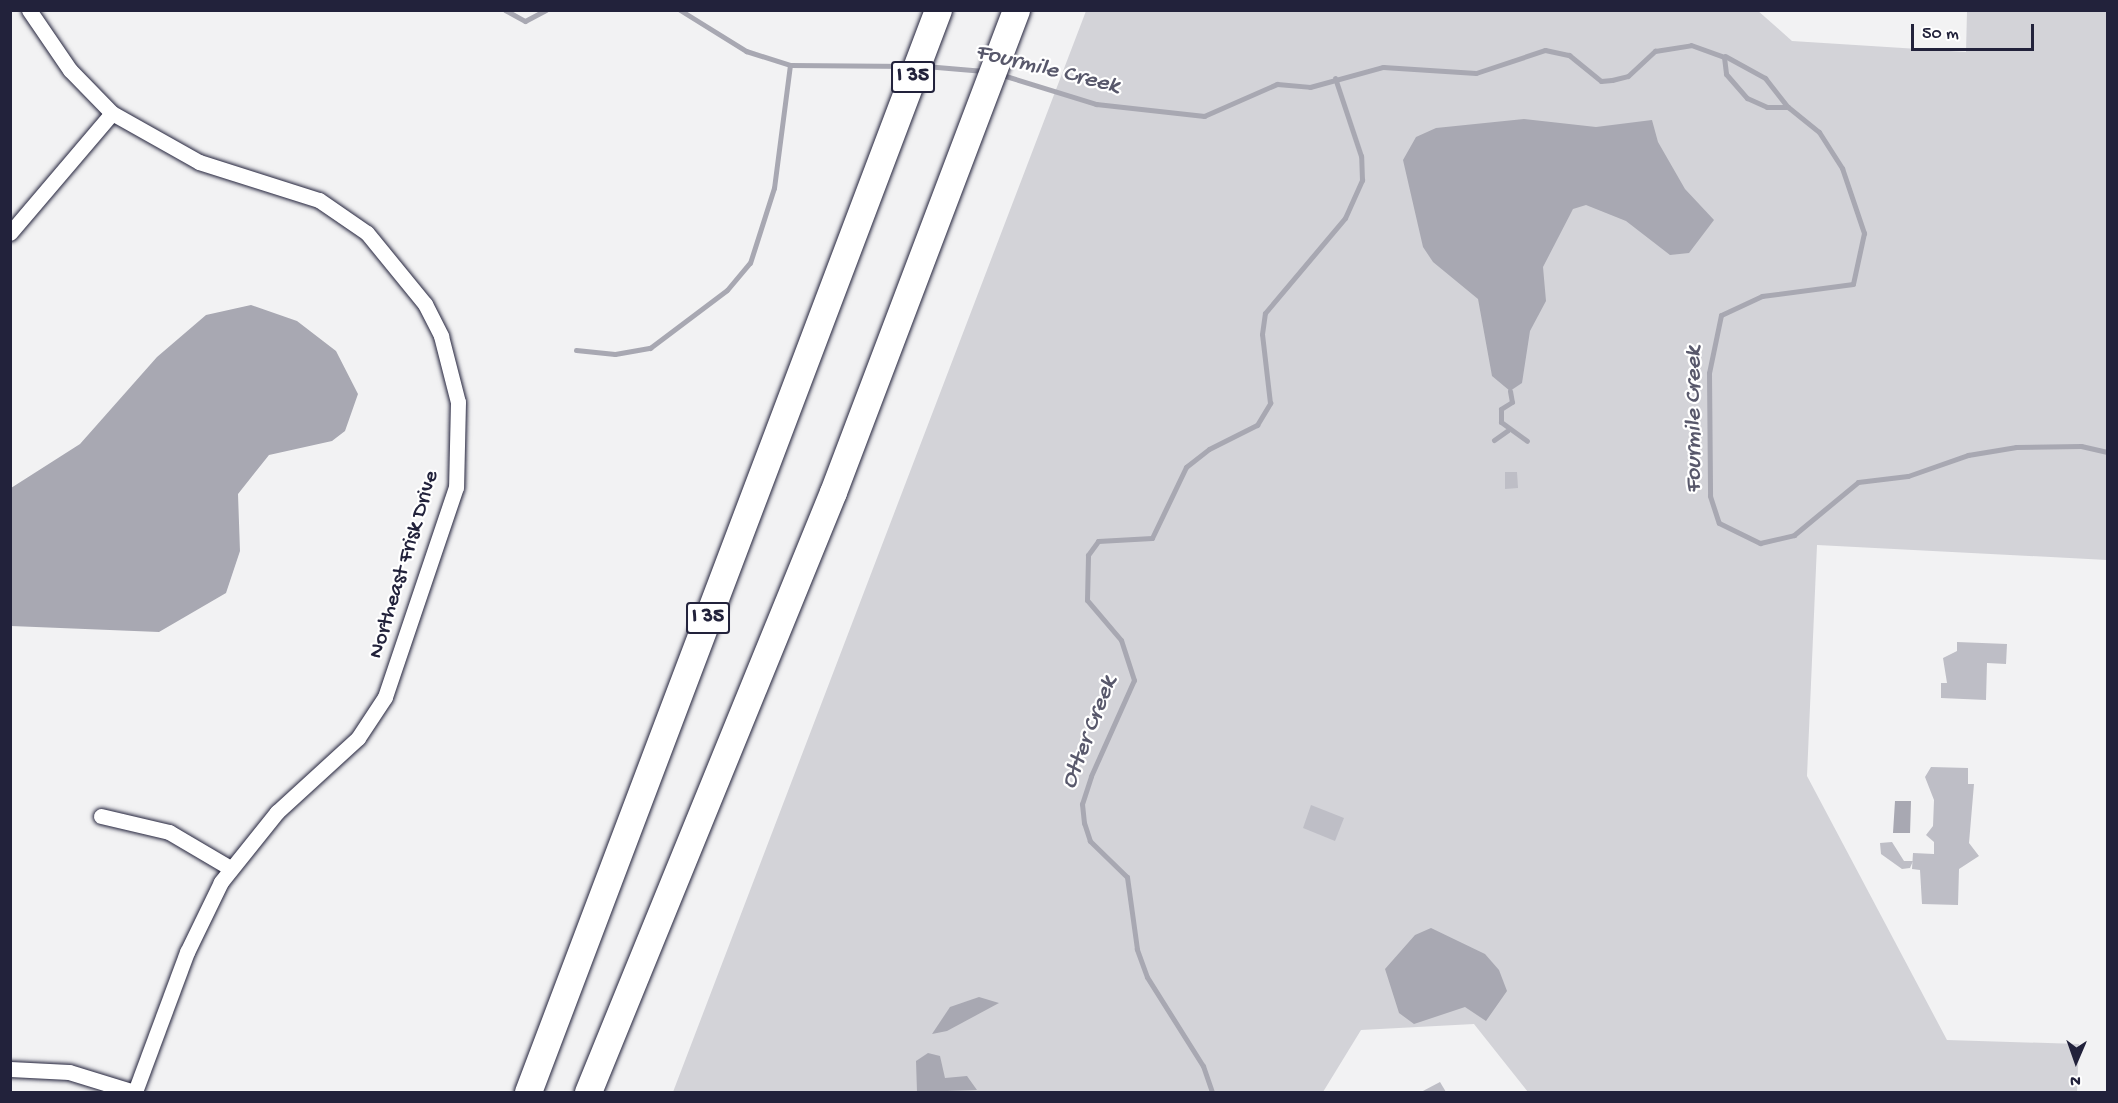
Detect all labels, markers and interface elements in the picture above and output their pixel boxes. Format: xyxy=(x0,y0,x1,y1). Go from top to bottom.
scale bar xyxy=(1914,12,2037,50)
text: 50 m xyxy=(1922,24,1959,45)
water label: Fourmile Creek xyxy=(972,38,1122,102)
road number: I 35 xyxy=(890,59,936,95)
water label: Fourmile Creek xyxy=(1681,346,1709,494)
street label: Northeast Frisk Drive xyxy=(364,468,446,662)
road number: I 35 xyxy=(686,600,730,636)
water label: Otter Creek xyxy=(1055,673,1125,793)
north arrow xyxy=(2046,1031,2106,1091)
text: N xyxy=(2070,1070,2081,1089)

